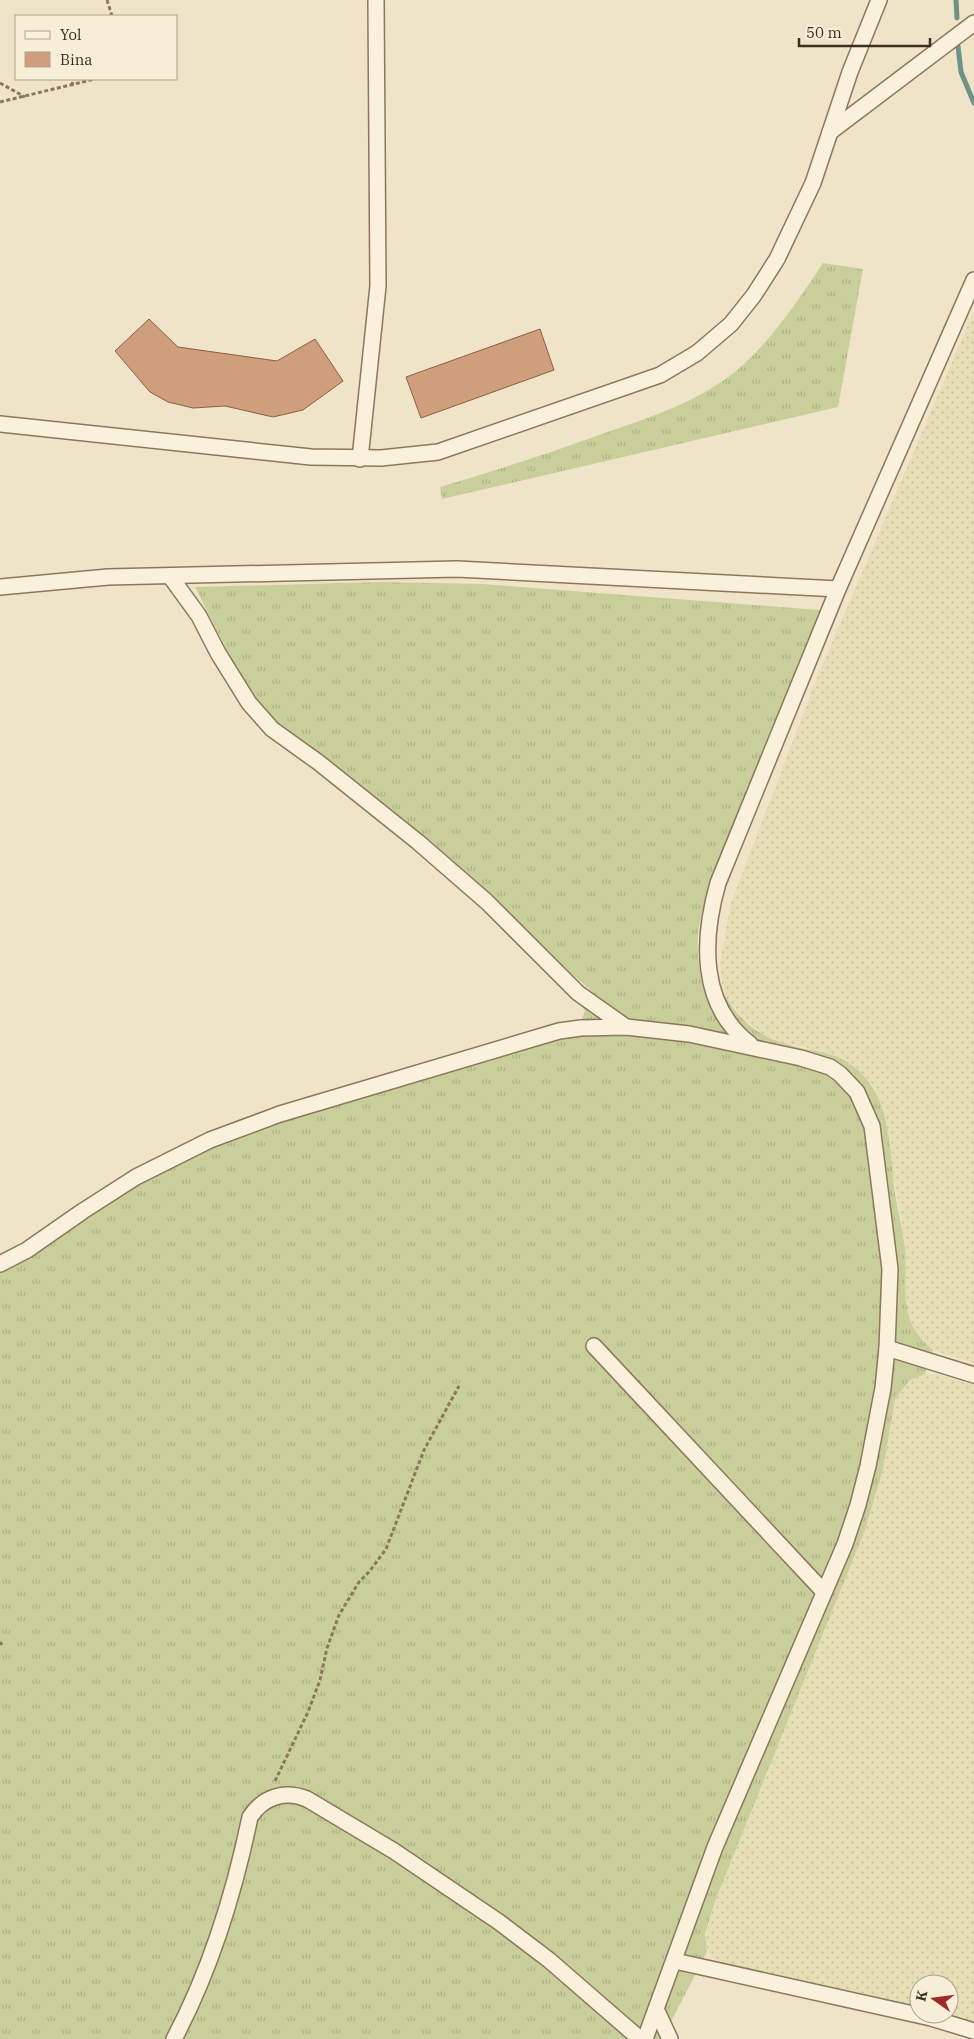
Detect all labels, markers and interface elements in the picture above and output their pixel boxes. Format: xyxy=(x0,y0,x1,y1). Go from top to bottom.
legend xyxy=(15,15,178,80)
scale bar xyxy=(799,15,930,47)
text: 50 m xyxy=(806,23,842,42)
text: Yol xyxy=(60,25,81,44)
text: Bina xyxy=(60,50,93,69)
north arrow xyxy=(909,1974,959,2024)
text: K xyxy=(911,1988,931,2003)

